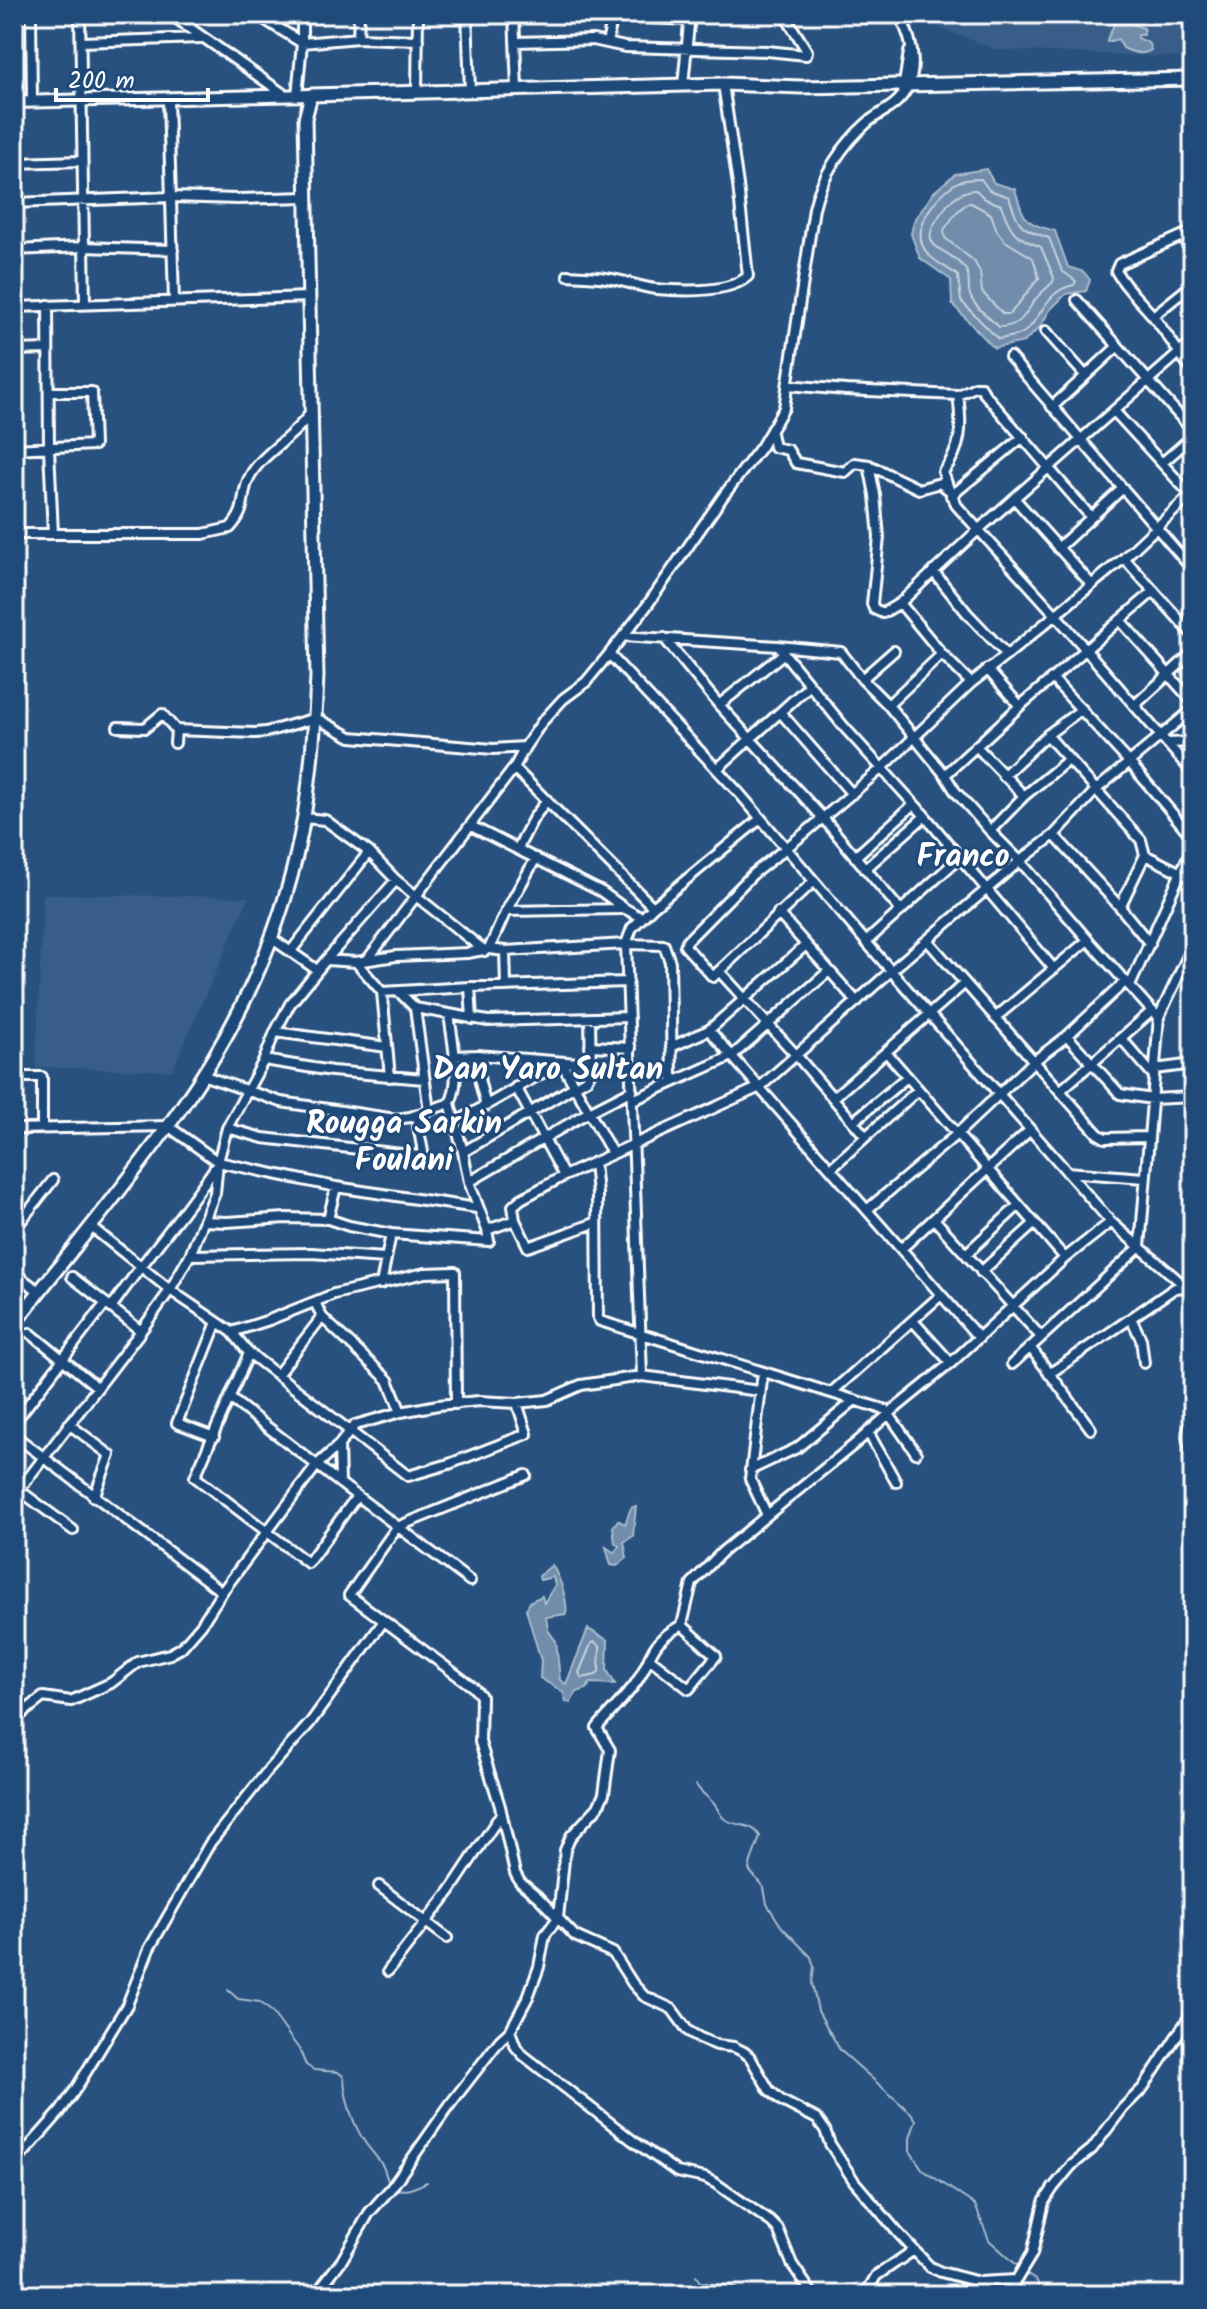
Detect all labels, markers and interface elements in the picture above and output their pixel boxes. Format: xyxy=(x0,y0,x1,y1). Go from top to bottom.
scale bar xyxy=(56,52,208,102)
text: 200 m xyxy=(68,62,135,101)
district label: Franco xyxy=(916,832,1010,883)
district label: Dan Yaro Sultan xyxy=(433,1045,663,1096)
district label: Rougga Sarkin Foulani xyxy=(306,1099,502,1187)

